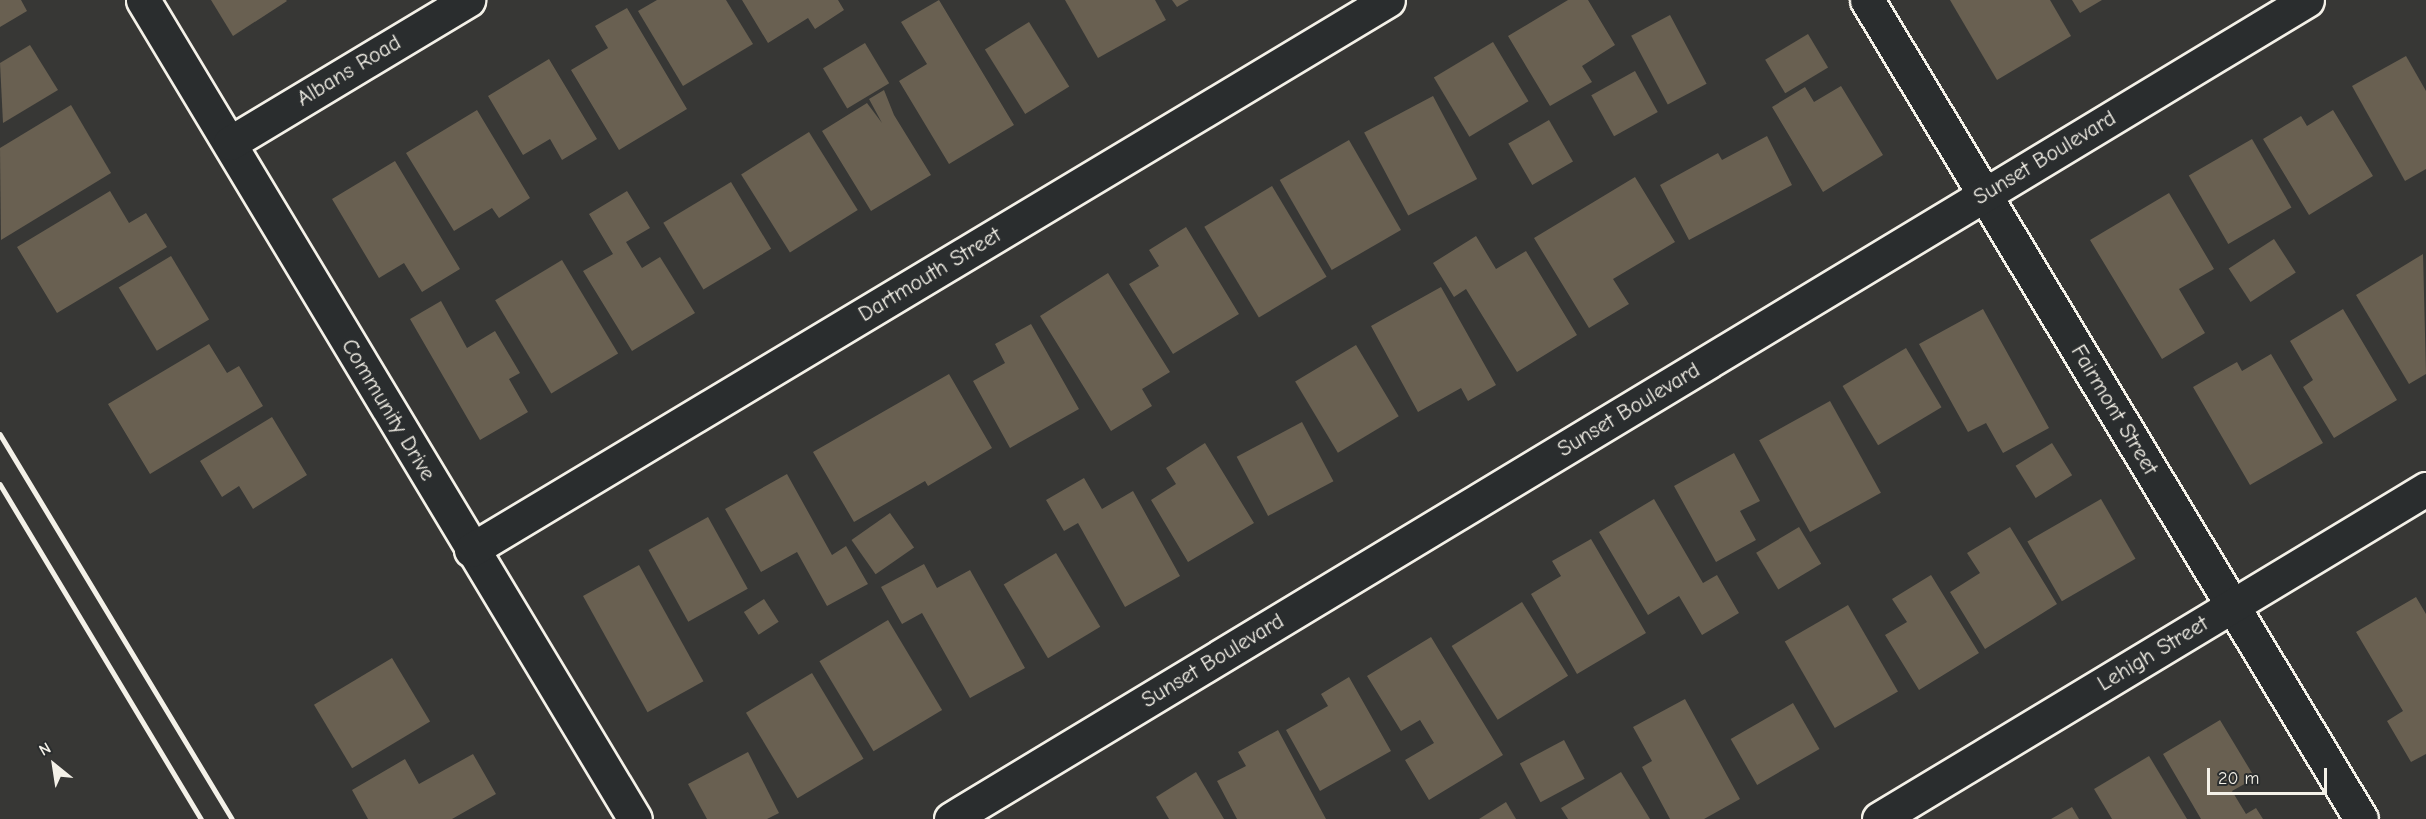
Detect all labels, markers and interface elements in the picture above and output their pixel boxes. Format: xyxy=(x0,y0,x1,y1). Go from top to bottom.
street label: Albans Road xyxy=(292,30,406,112)
street label: Sunset Boulevard xyxy=(1969,105,2121,211)
street label: Dartmouth Street xyxy=(854,222,1006,328)
street label: Community Drive xyxy=(335,334,441,486)
street label: Fairmont Street xyxy=(2065,340,2163,480)
street label: Sunset Boulevard xyxy=(1553,357,1705,463)
street label: Sunset Boulevard xyxy=(1137,608,1289,714)
street label: Lehigh Street xyxy=(2093,611,2213,697)
north arrow xyxy=(24,735,84,795)
text: N xyxy=(36,739,54,760)
scale bar xyxy=(2210,756,2330,794)
text: 20 m xyxy=(2218,768,2259,789)

